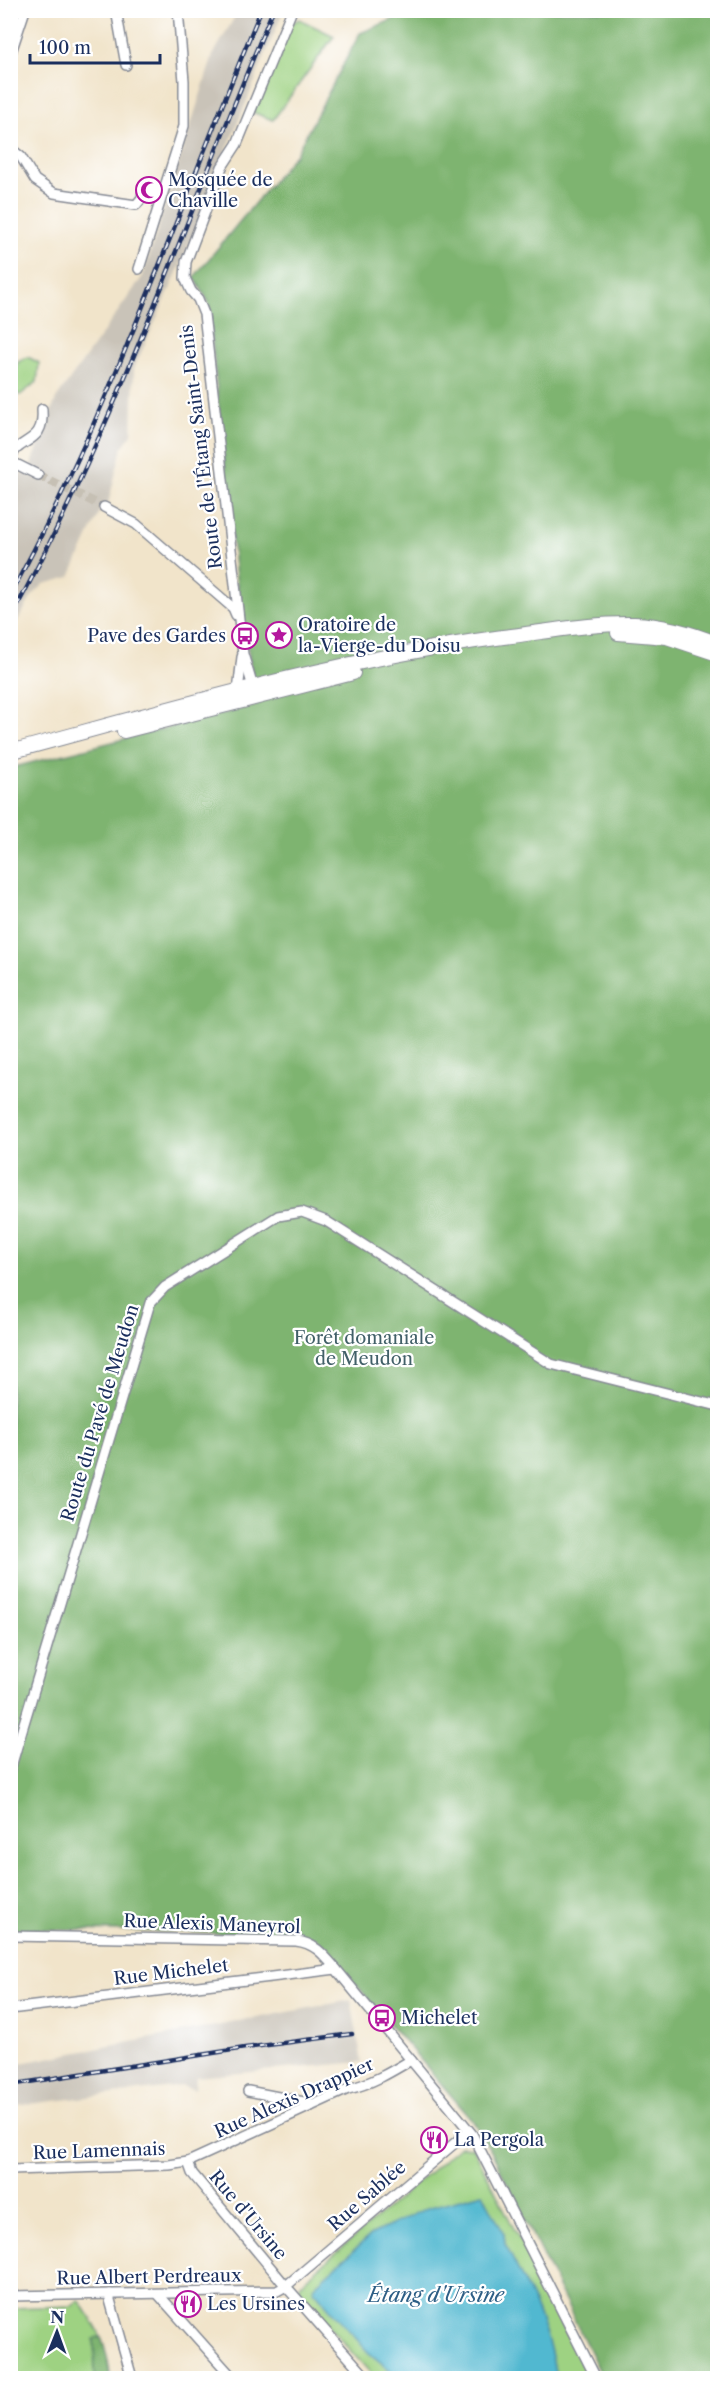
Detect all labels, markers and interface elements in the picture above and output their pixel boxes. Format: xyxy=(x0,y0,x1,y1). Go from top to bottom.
scale bar xyxy=(30,27,160,65)
text: 100 m xyxy=(39,37,91,59)
place label: Mosquée de Chaville xyxy=(168,169,273,212)
mosque icon: Mosquée de Chaville xyxy=(134,175,164,205)
street label: Route de l'Étang Saint-Denis xyxy=(174,324,227,571)
place label: Oratoire de la-Vierge-du Doisu xyxy=(298,614,461,657)
place icon: Oratoire de la-Vierge-du Doisu xyxy=(264,620,294,650)
bus stop icon: Pave des Gardes xyxy=(230,621,260,651)
place label: Pave des Gardes xyxy=(87,625,226,647)
street label: Route du Pavé de Meudon xyxy=(56,1302,144,1524)
park label: Forêt domaniale de Meudon xyxy=(294,1327,434,1370)
street label: Rue Alexis Maneyrol xyxy=(123,1910,301,1938)
street label: Rue Michelet xyxy=(112,1954,230,1990)
bus stop icon: Michelet xyxy=(367,2003,397,2033)
place label: Michelet xyxy=(401,2007,478,2029)
street label: Rue Alexis Drappier xyxy=(211,2053,377,2143)
restaurant icon: La Pergola xyxy=(419,2125,449,2155)
place label: La Pergola xyxy=(454,2129,545,2151)
street label: Rue Lamennais xyxy=(32,2138,166,2164)
street label: Rue Sablée xyxy=(324,2156,410,2236)
street label: Rue d'Ursine xyxy=(204,2166,292,2264)
street label: Rue Albert Perdreaux xyxy=(56,2264,242,2290)
water label: Étang d'Ursine xyxy=(366,2282,506,2307)
restaurant icon: Les Ursines xyxy=(173,2289,203,2319)
place label: Les Ursines xyxy=(207,2293,305,2315)
north arrow xyxy=(27,2302,87,2362)
text: N xyxy=(50,2307,64,2327)

